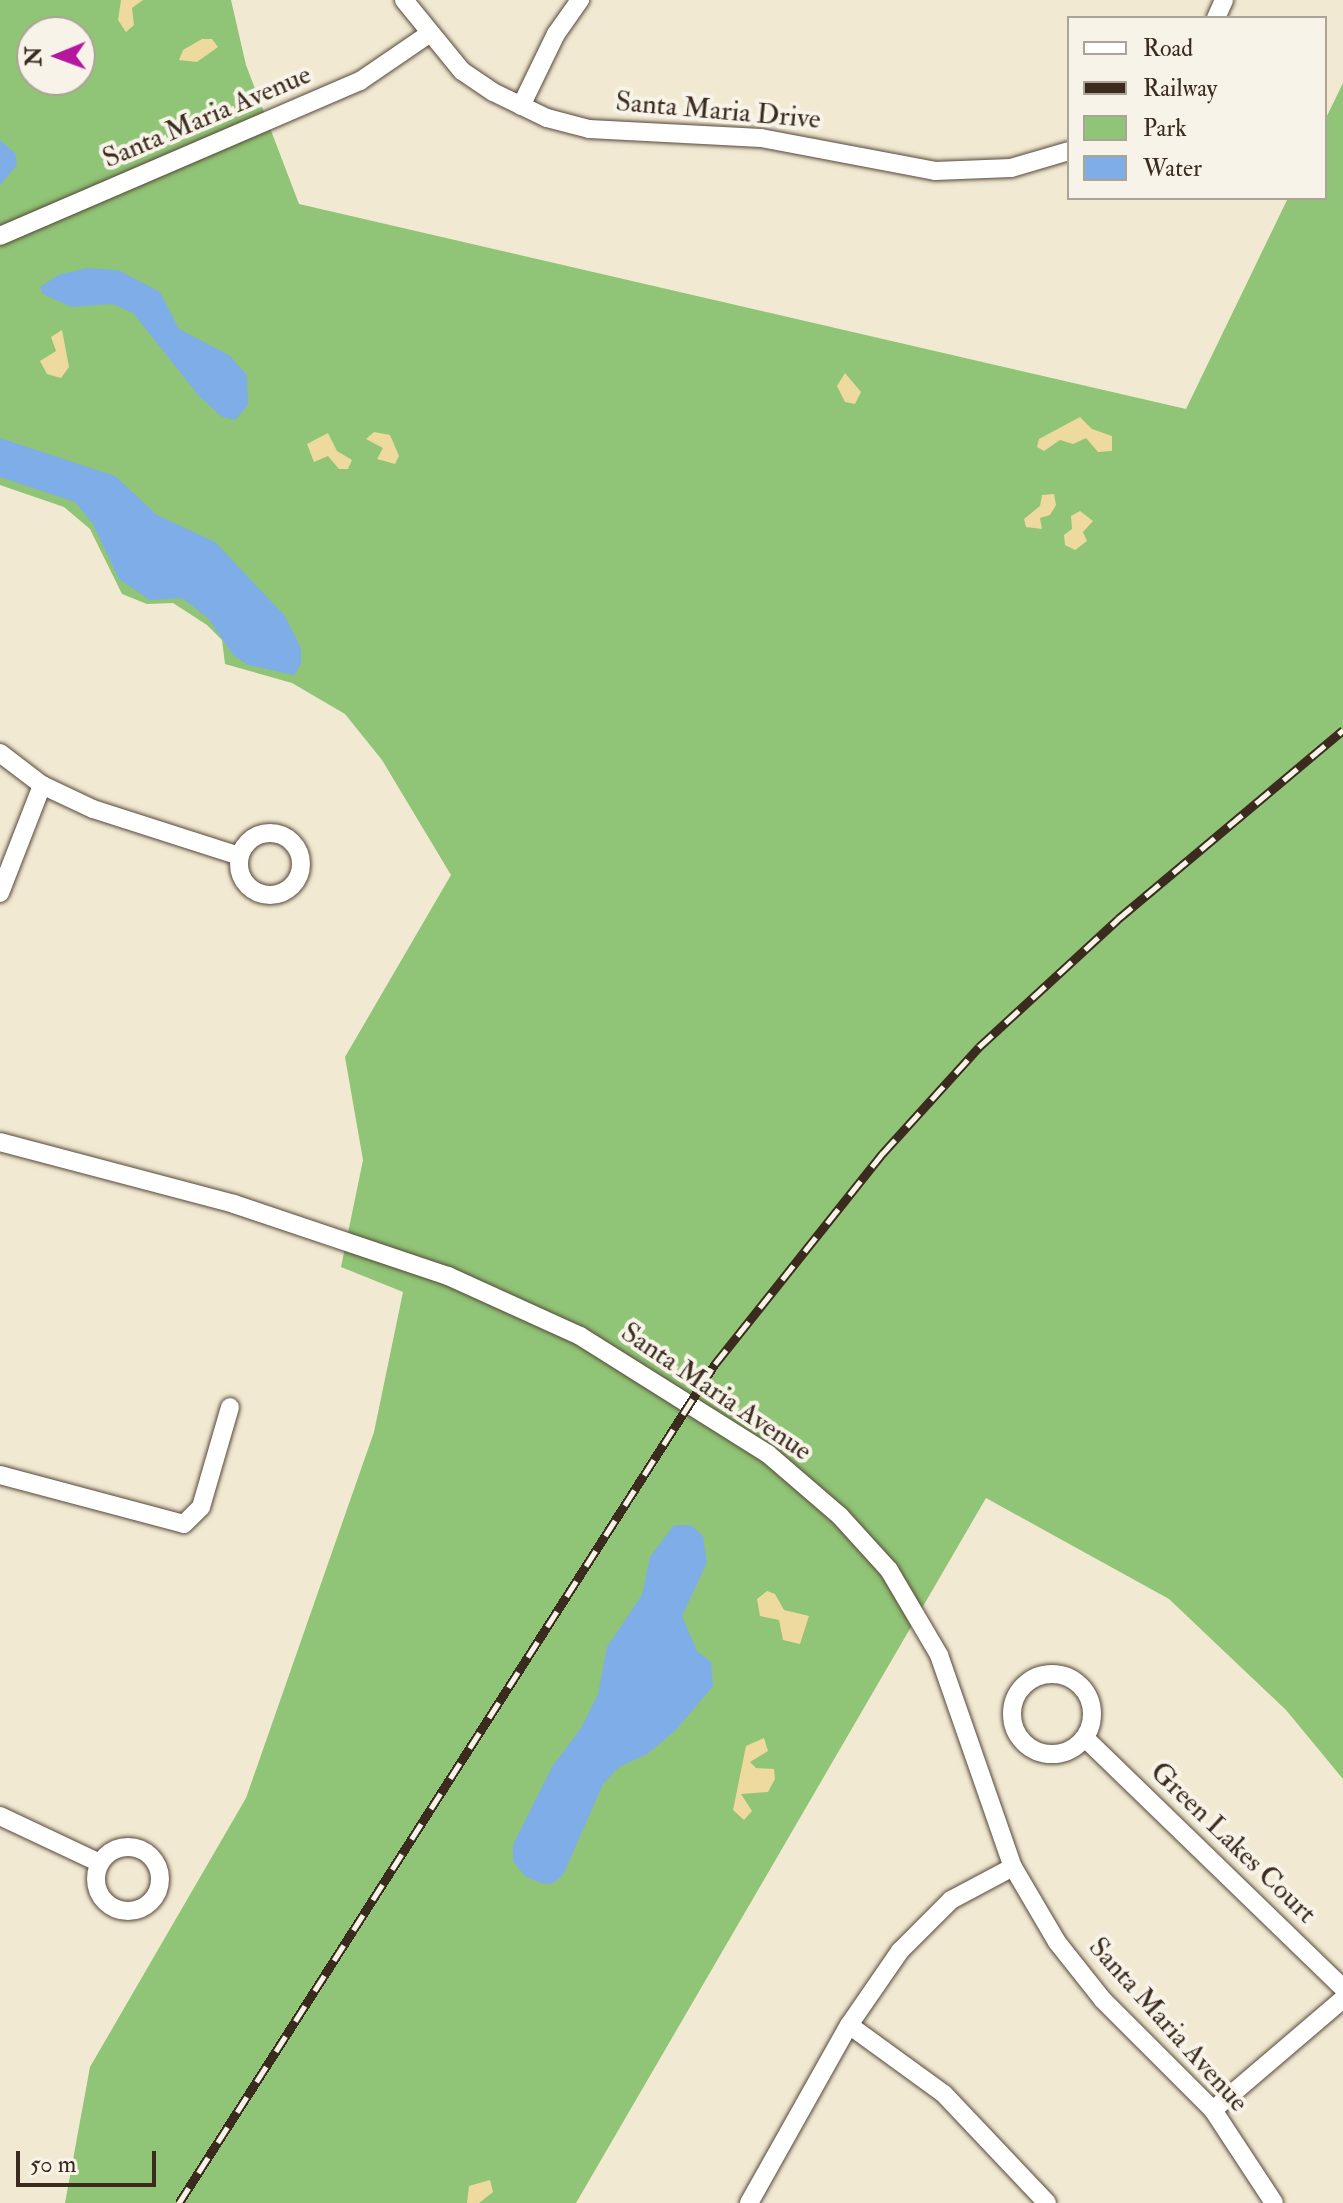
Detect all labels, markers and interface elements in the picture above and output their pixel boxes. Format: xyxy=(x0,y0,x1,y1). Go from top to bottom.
north arrow xyxy=(16,16,96,96)
legend xyxy=(1067,16,1327,200)
text: Road xyxy=(1143,33,1193,64)
text: N xyxy=(20,46,48,66)
street label: Santa Maria Avenue xyxy=(98,58,316,176)
text: Railway xyxy=(1143,73,1217,104)
street label: Santa Maria Drive xyxy=(614,85,822,137)
text: Park xyxy=(1143,113,1187,144)
text: Water xyxy=(1143,153,1202,184)
street label: Santa Maria Avenue xyxy=(614,1316,818,1468)
street label: Green Lakes Court xyxy=(1143,1755,1323,1931)
street label: Santa Maria Avenue xyxy=(1081,1931,1255,2119)
scale bar xyxy=(20,2135,160,2185)
text: 50 m xyxy=(30,2149,76,2180)

